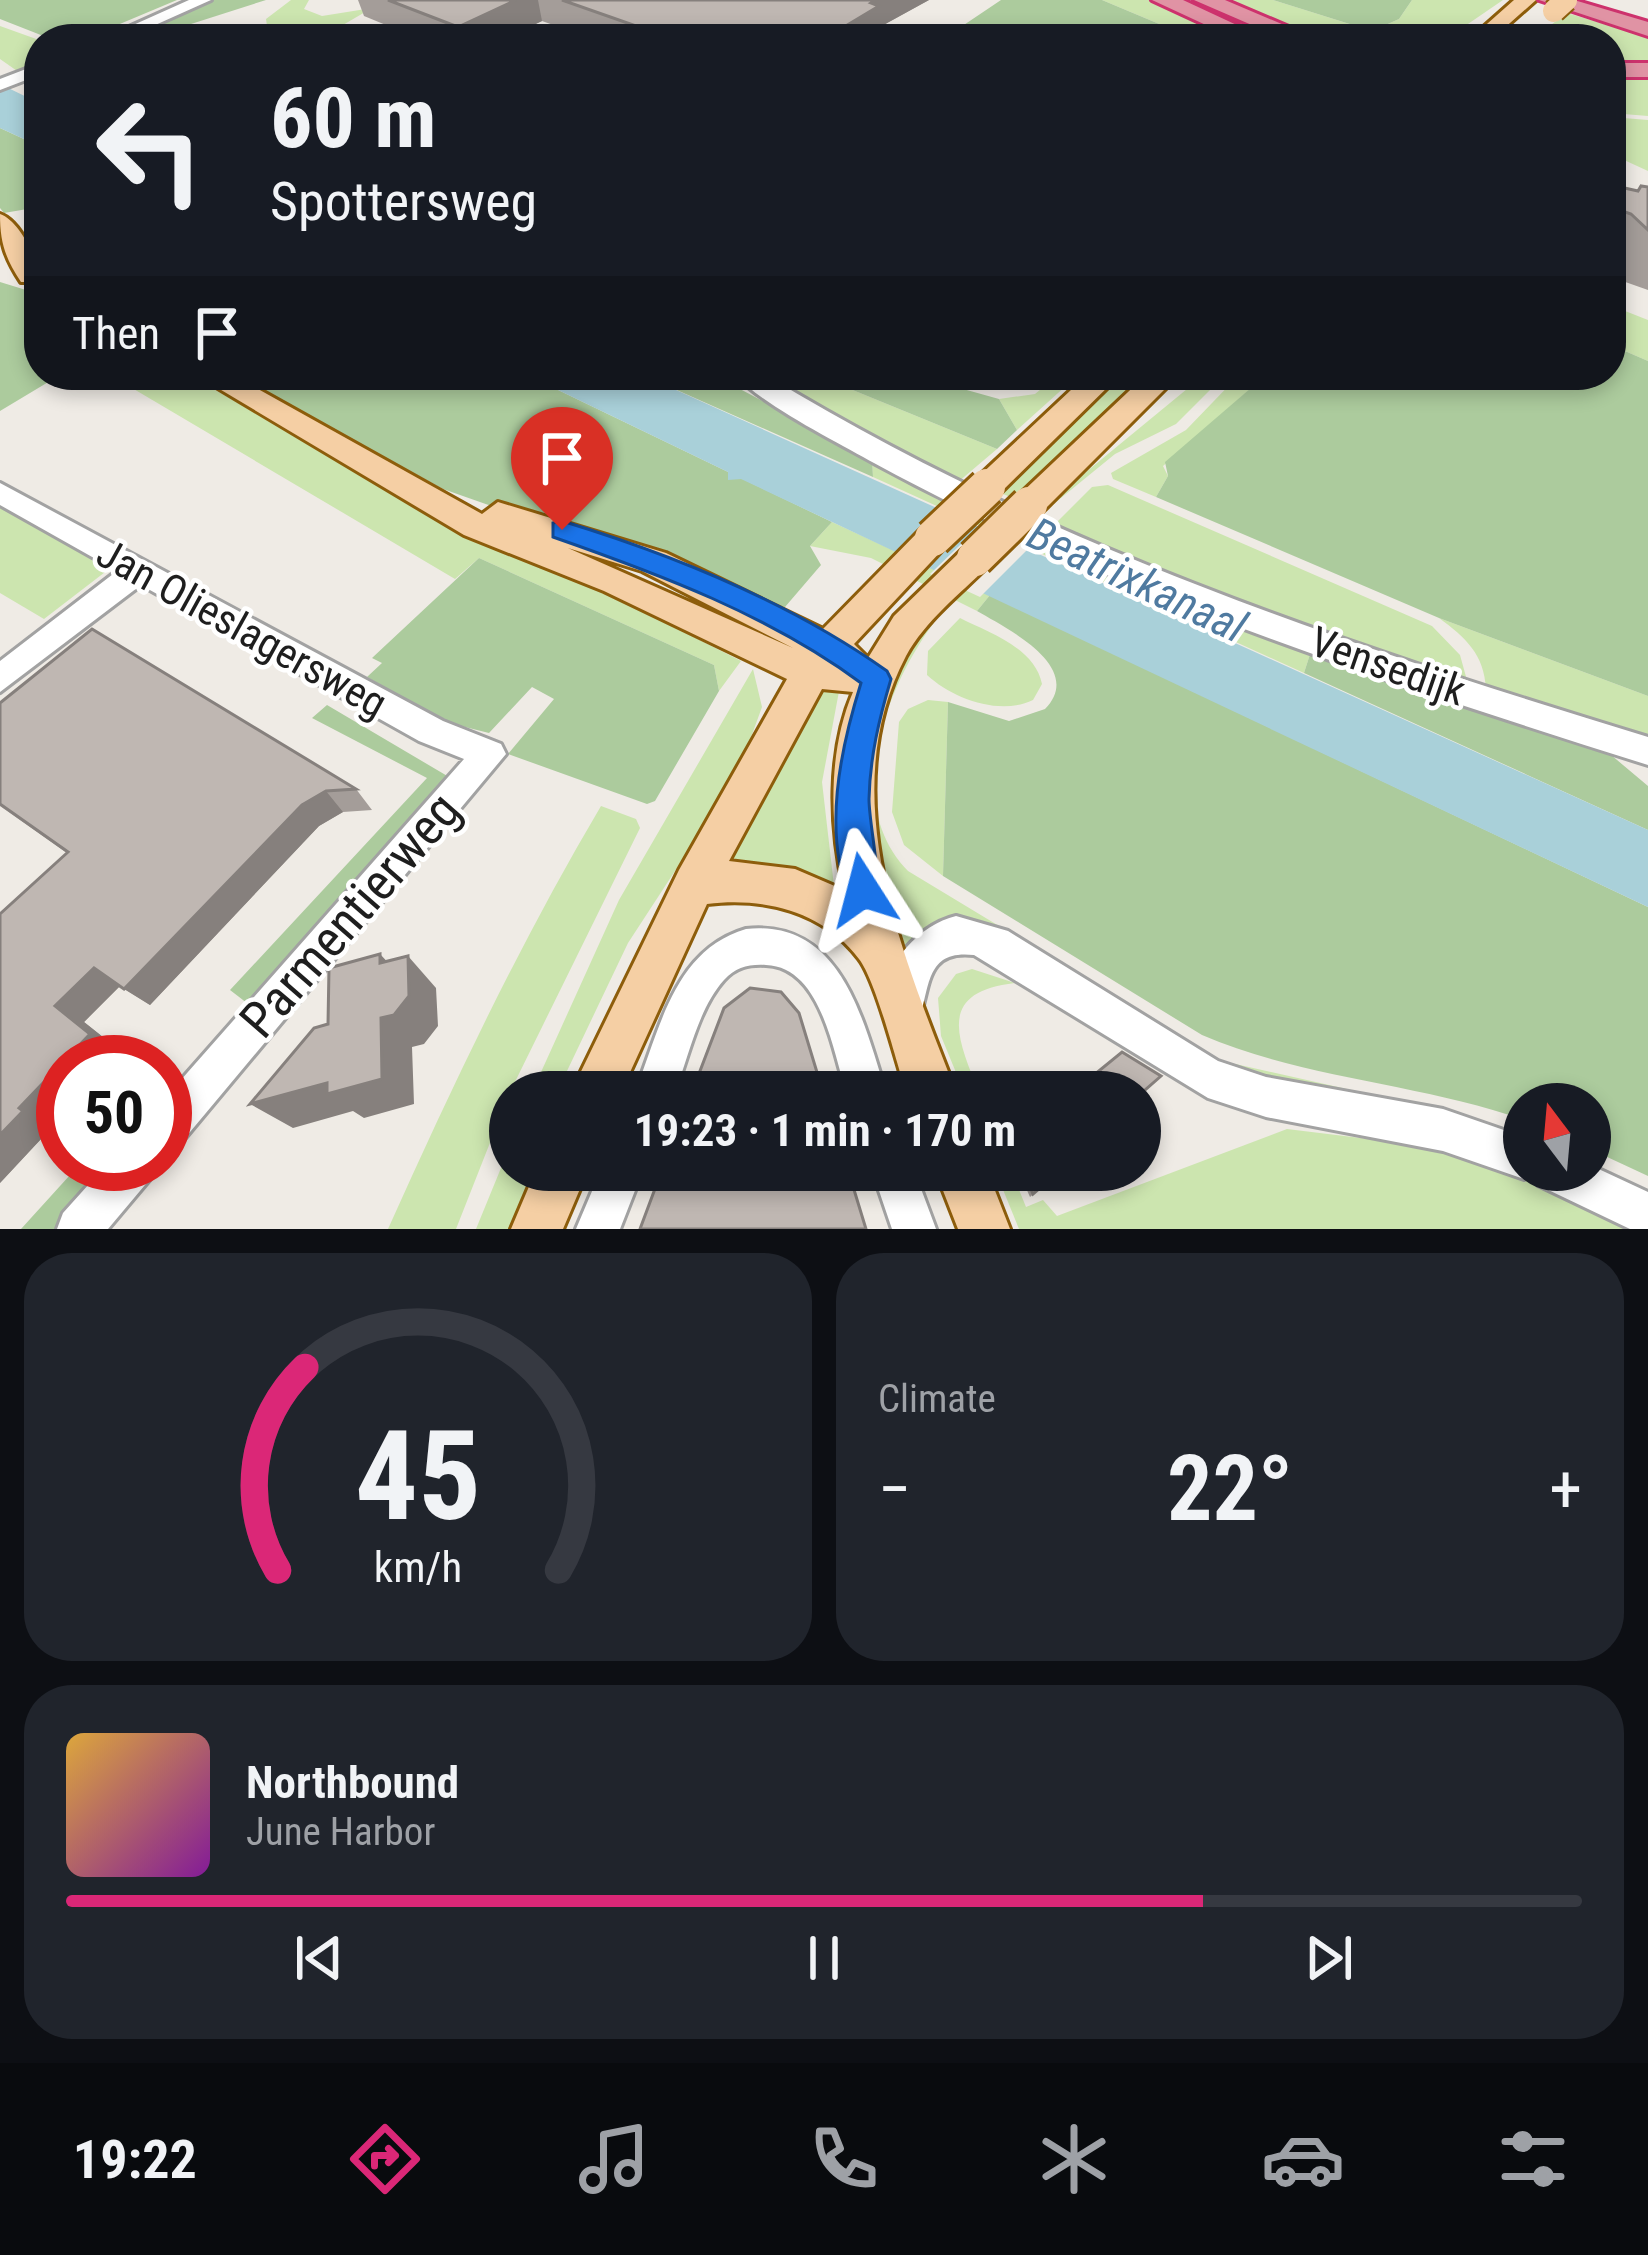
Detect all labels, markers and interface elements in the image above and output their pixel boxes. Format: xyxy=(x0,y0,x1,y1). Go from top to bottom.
text: 60 m xyxy=(270,69,437,168)
icon: left xyxy=(72,72,228,228)
text: Spottersweg xyxy=(270,170,537,233)
icon: arrive xyxy=(184,300,250,366)
text: Then xyxy=(72,307,160,360)
pin xyxy=(511,407,613,530)
icon: arrive xyxy=(529,425,595,491)
water label: Beatrixkanaal xyxy=(1020,507,1255,654)
street label: Jan Olieslagersweg xyxy=(89,528,395,728)
street label: Vensedijk xyxy=(1304,617,1472,715)
street label: Parmentierweg xyxy=(228,781,472,1049)
position arrow xyxy=(800,827,926,953)
speed limit sign: 50 xyxy=(36,1035,192,1191)
north arrow xyxy=(1503,1083,1611,1191)
map controls xyxy=(1503,1083,1611,1191)
text: 19:23 · 1 min · 170 m xyxy=(634,1104,1016,1157)
text: Climate xyxy=(878,1376,996,1422)
text: 45 xyxy=(355,1403,481,1549)
text: 22° xyxy=(1167,1437,1293,1542)
text: − xyxy=(878,1451,911,1528)
text: + xyxy=(1549,1451,1582,1528)
text: km/h xyxy=(374,1542,462,1592)
text: Northbound xyxy=(246,1756,459,1809)
text: June Harbor xyxy=(246,1809,435,1855)
icon: previous xyxy=(286,1925,352,1991)
icon: pause xyxy=(791,1925,857,1991)
icon: next xyxy=(1296,1925,1362,1991)
icon: directions xyxy=(343,2117,427,2201)
icon: music xyxy=(572,2117,656,2201)
icon: phone xyxy=(802,2117,886,2201)
icon: climate xyxy=(1032,2117,1116,2201)
icon: car xyxy=(1261,2117,1345,2201)
icon: filters xyxy=(1491,2117,1575,2201)
text: 19:22 xyxy=(73,2128,197,2191)

